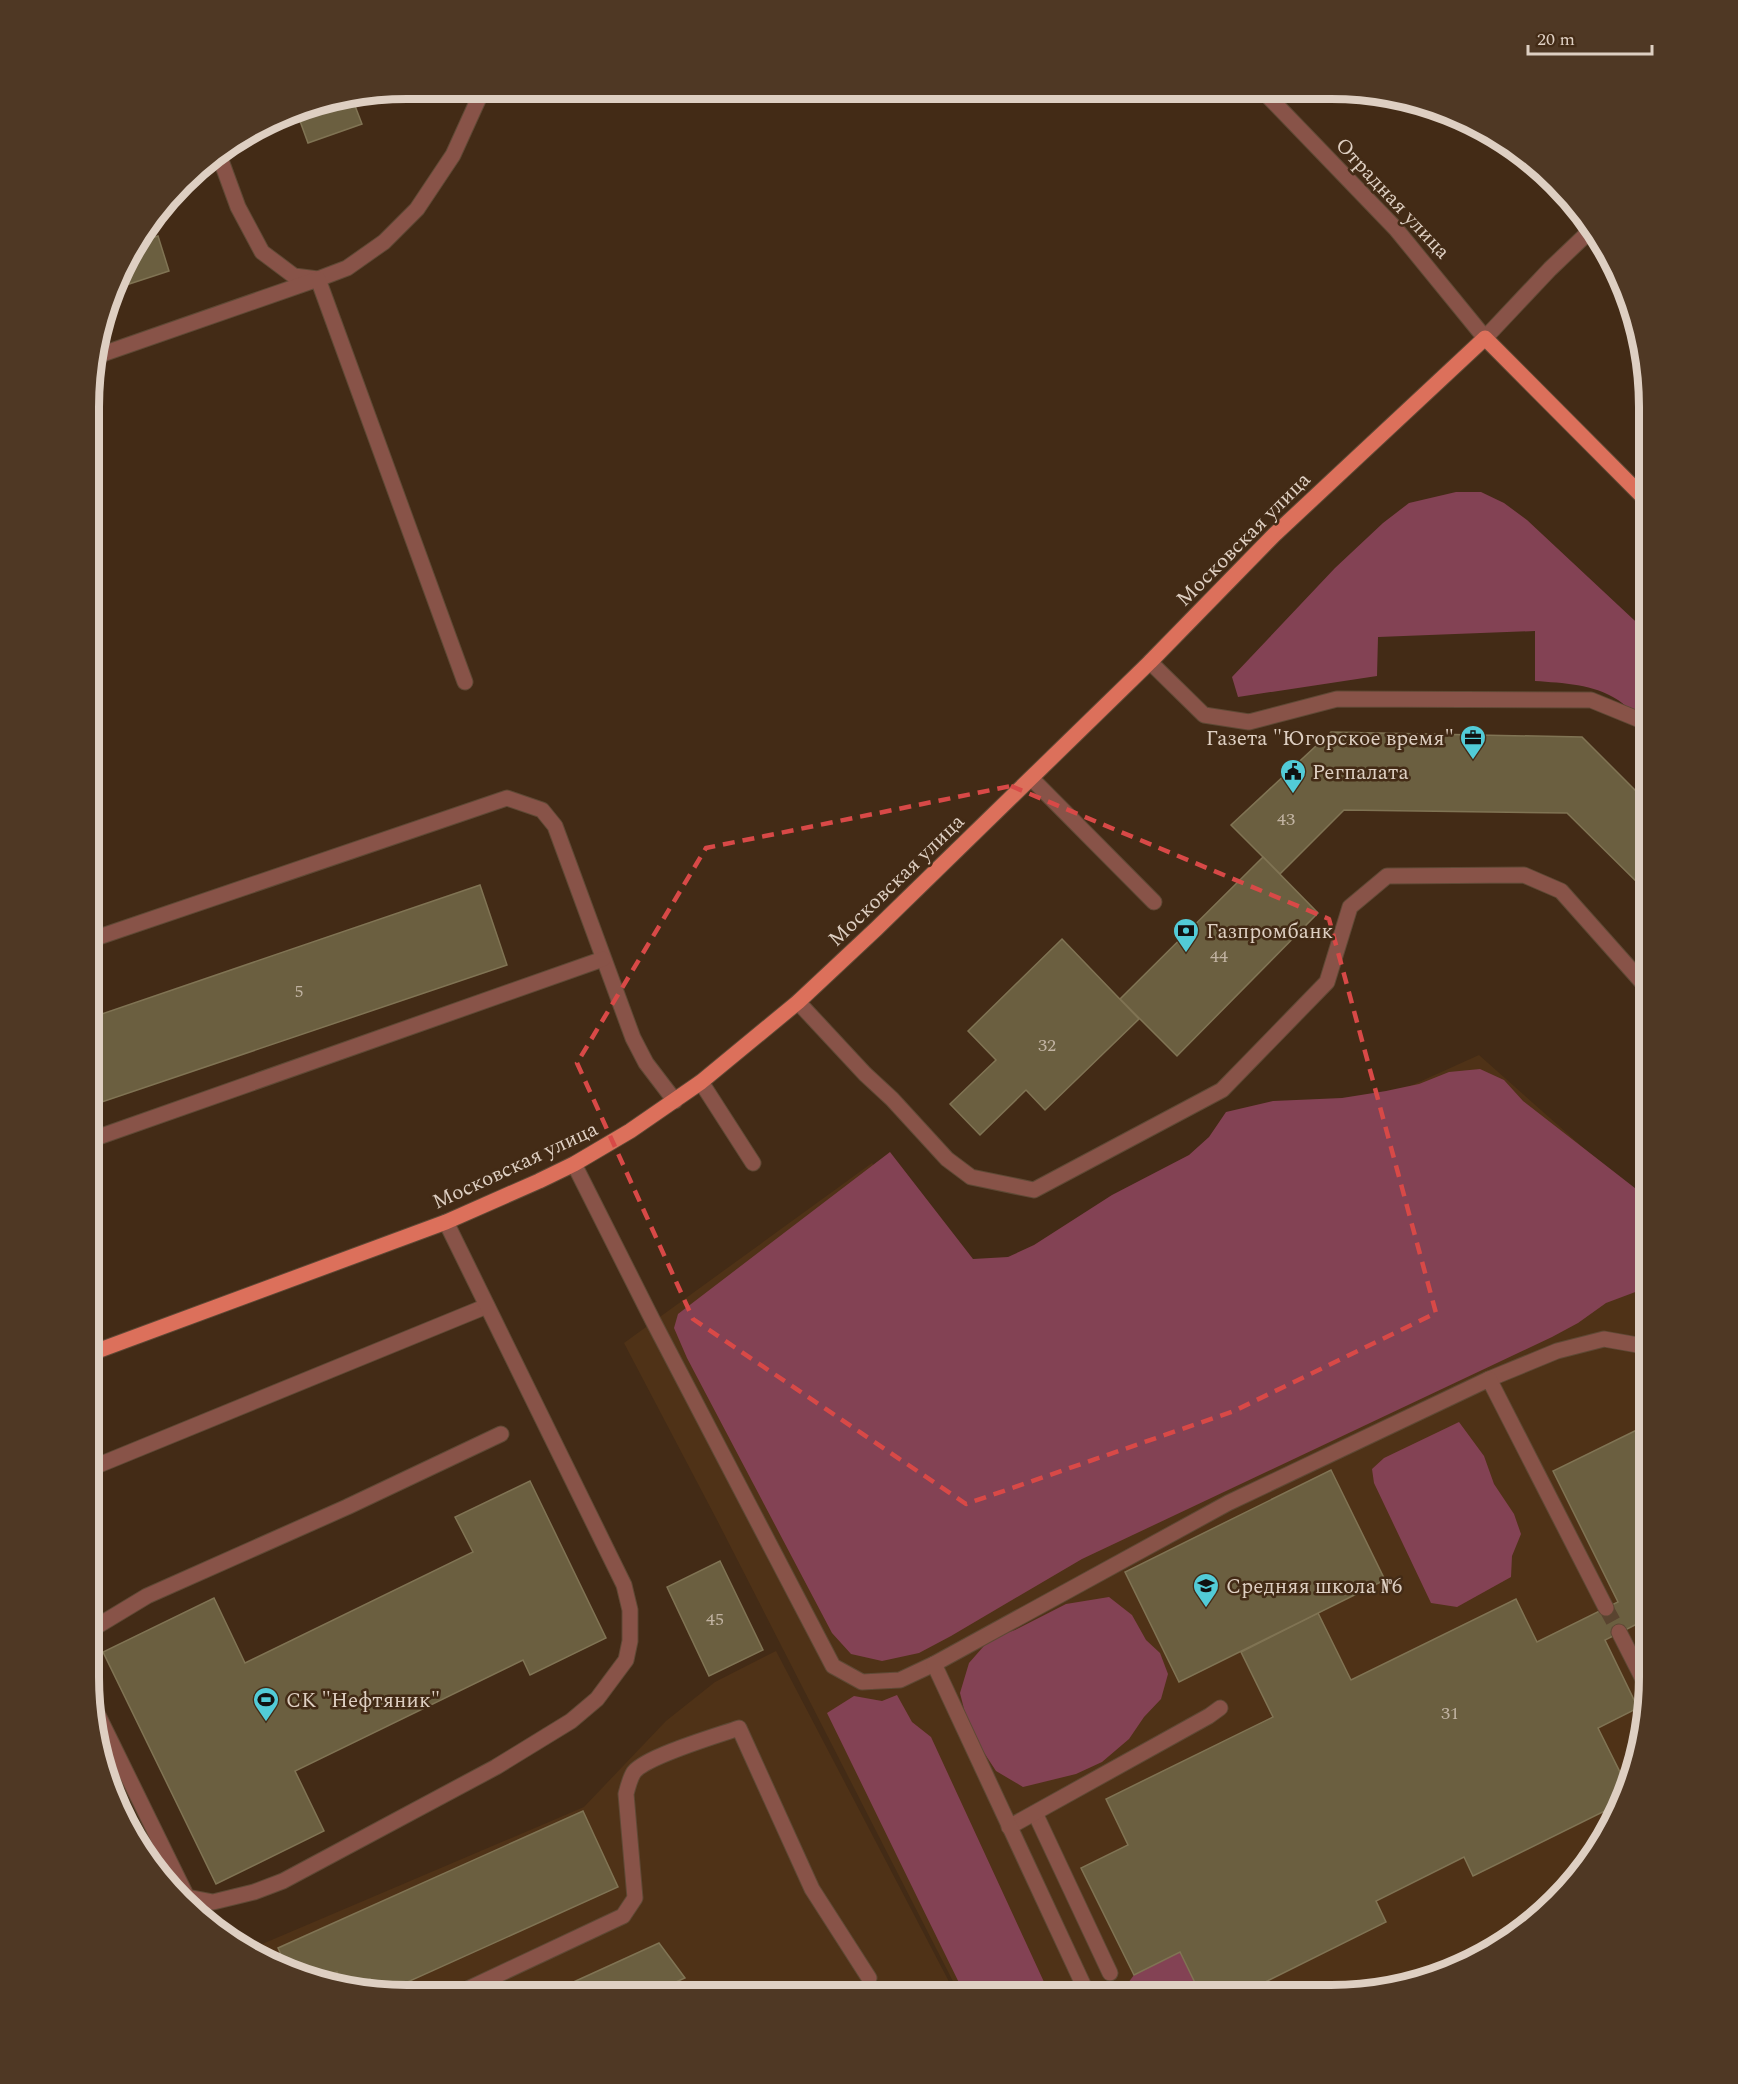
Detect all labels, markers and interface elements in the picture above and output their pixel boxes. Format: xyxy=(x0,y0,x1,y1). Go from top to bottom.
scale bar xyxy=(1528,18,1652,56)
text: 20 m xyxy=(1537,26,1575,53)
street label: Отрадная улица xyxy=(1327,130,1458,267)
street label: Московская улица xyxy=(1169,464,1319,615)
place label: Газета "Югорское время" xyxy=(1206,723,1454,755)
office icon: Газета "Югорское время" xyxy=(1458,723,1488,761)
public building icon: Регпалата xyxy=(1278,757,1308,795)
place label: Регпалата xyxy=(1312,757,1409,789)
street label: Московская улица xyxy=(821,806,973,955)
house number: 43 xyxy=(1277,806,1295,833)
bank icon: Газпромбанк xyxy=(1171,916,1201,954)
place label: Газпромбанк xyxy=(1206,916,1334,948)
house number: 44 xyxy=(1210,943,1228,970)
house number: 5 xyxy=(295,978,304,1005)
house number: 32 xyxy=(1038,1032,1056,1059)
street label: Московская улица xyxy=(427,1113,604,1218)
school or university icon: Средняя школа №6 xyxy=(1191,1571,1221,1609)
place label: Средняя школа №6 xyxy=(1226,1571,1402,1603)
house number: 45 xyxy=(706,1606,724,1633)
sports icon: СК "Нефтяник" xyxy=(251,1685,281,1723)
place label: СК "Нефтяник" xyxy=(286,1685,440,1717)
house number: 31 xyxy=(1441,1700,1459,1727)

